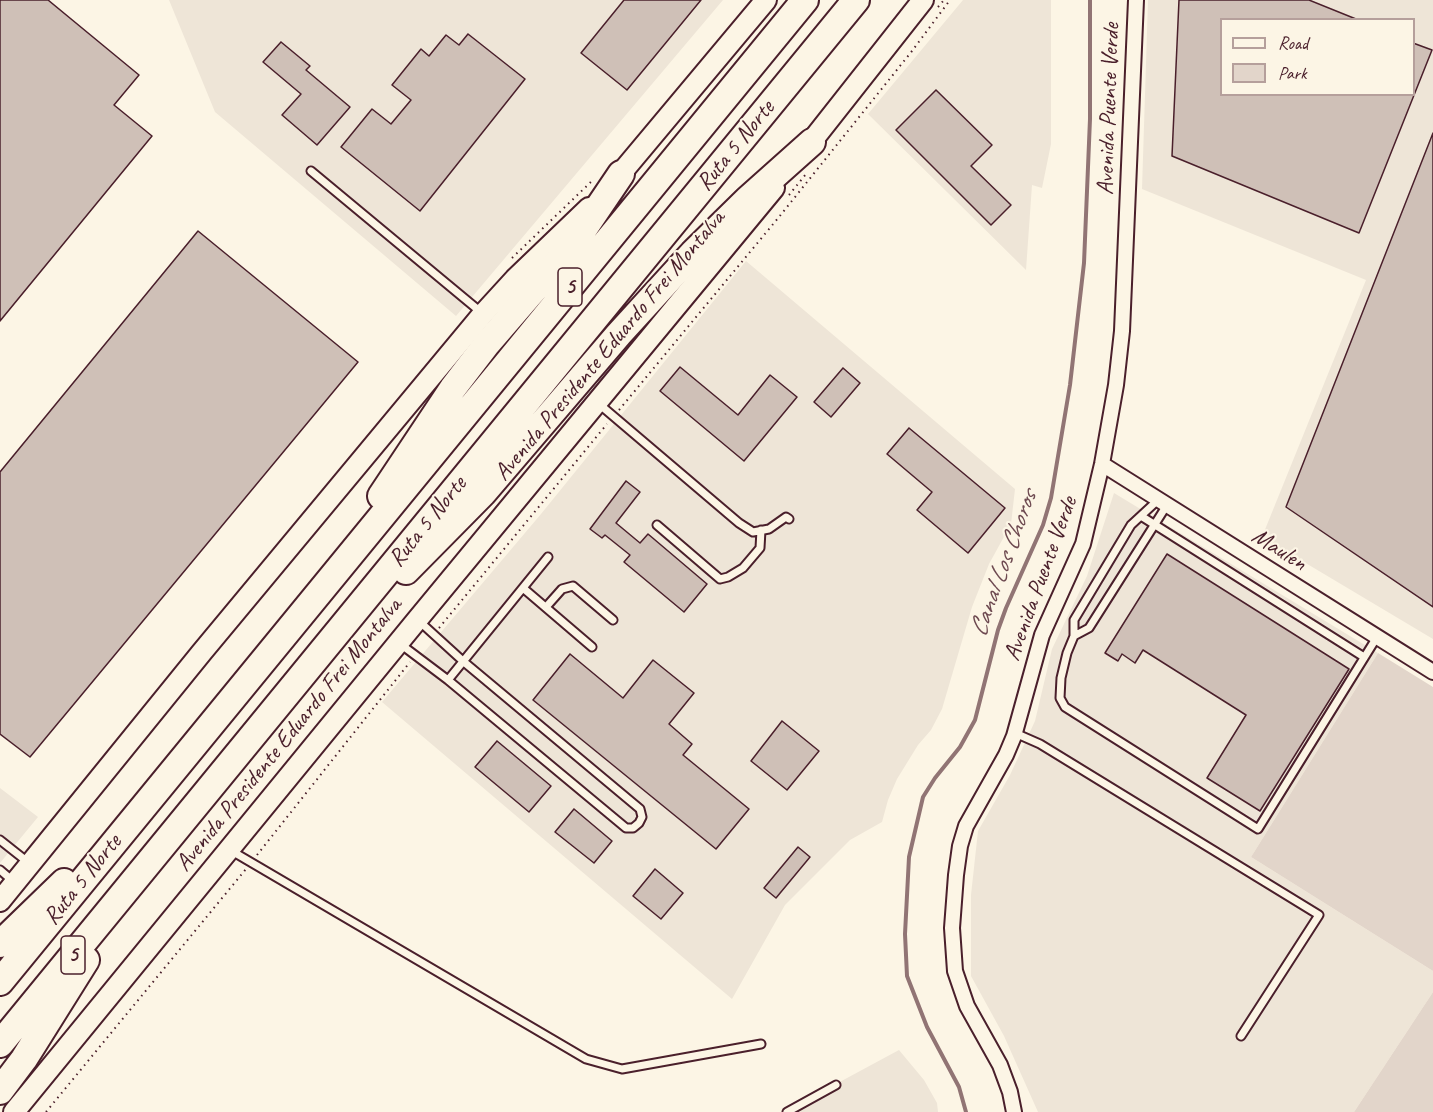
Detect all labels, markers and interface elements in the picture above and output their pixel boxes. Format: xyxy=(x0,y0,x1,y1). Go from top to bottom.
legend xyxy=(1220,18,1415,96)
street label: Avenida Puente Verde xyxy=(1092,22,1126,196)
text: Road xyxy=(1278,32,1308,54)
text: Park xyxy=(1278,62,1307,84)
street label: Ruta 5 Norte xyxy=(691,95,781,197)
street label: Avenida Presidente Eduardo Frei Montalva xyxy=(488,205,732,487)
road number: 5 xyxy=(558,268,582,306)
street label: Ruta 5 Norte xyxy=(383,471,473,573)
water label: Canal Los Choros xyxy=(963,487,1045,641)
street label: Avenida Puente Verde xyxy=(998,493,1084,665)
street label: Maulen xyxy=(1246,522,1312,578)
street label: Avenida Presidente Eduardo Frei Montalva xyxy=(170,592,408,878)
street label: Ruta 5 Norte xyxy=(38,829,128,931)
road number: 5 xyxy=(61,936,85,974)

